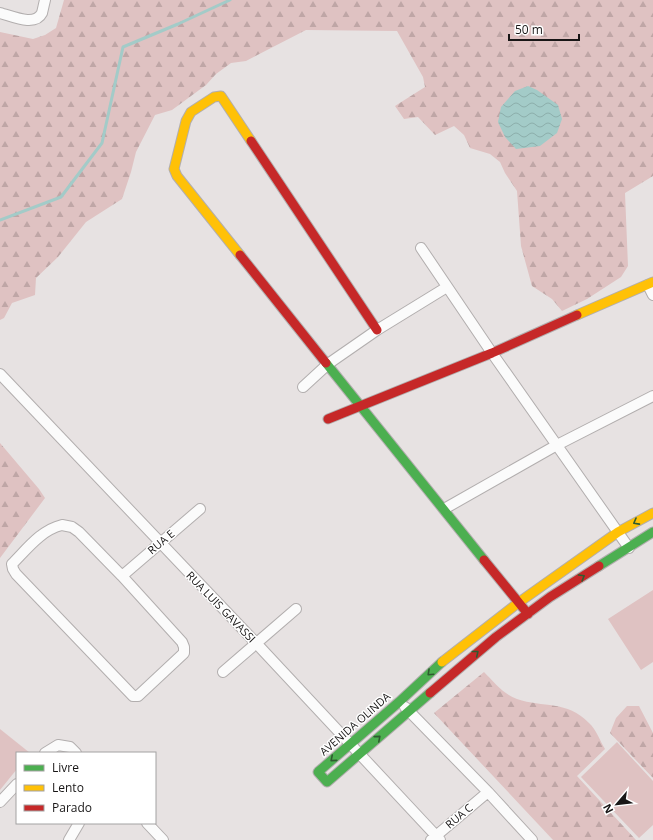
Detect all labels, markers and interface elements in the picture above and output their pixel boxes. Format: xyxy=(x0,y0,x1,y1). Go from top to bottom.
scale bar xyxy=(509,16,579,42)
text: 50 m xyxy=(515,21,543,38)
one-way arrow xyxy=(633,518,640,525)
street label: RUA E xyxy=(144,526,177,557)
street label: RUA LUIS GAVASSI xyxy=(183,568,259,646)
one-way arrow xyxy=(578,575,585,582)
one-way arrow xyxy=(472,651,479,658)
one-way arrow xyxy=(428,668,435,675)
street label: AVENIDA OLINDA xyxy=(316,689,393,759)
one-way arrow xyxy=(373,736,381,743)
legend xyxy=(16,752,156,824)
one-way arrow xyxy=(330,754,338,761)
text: Livre xyxy=(52,759,79,776)
text: Lento xyxy=(52,779,84,796)
north arrow xyxy=(597,784,637,824)
text: Parado xyxy=(52,799,92,816)
street label: RUA C xyxy=(442,800,476,832)
text: N xyxy=(599,801,616,816)

